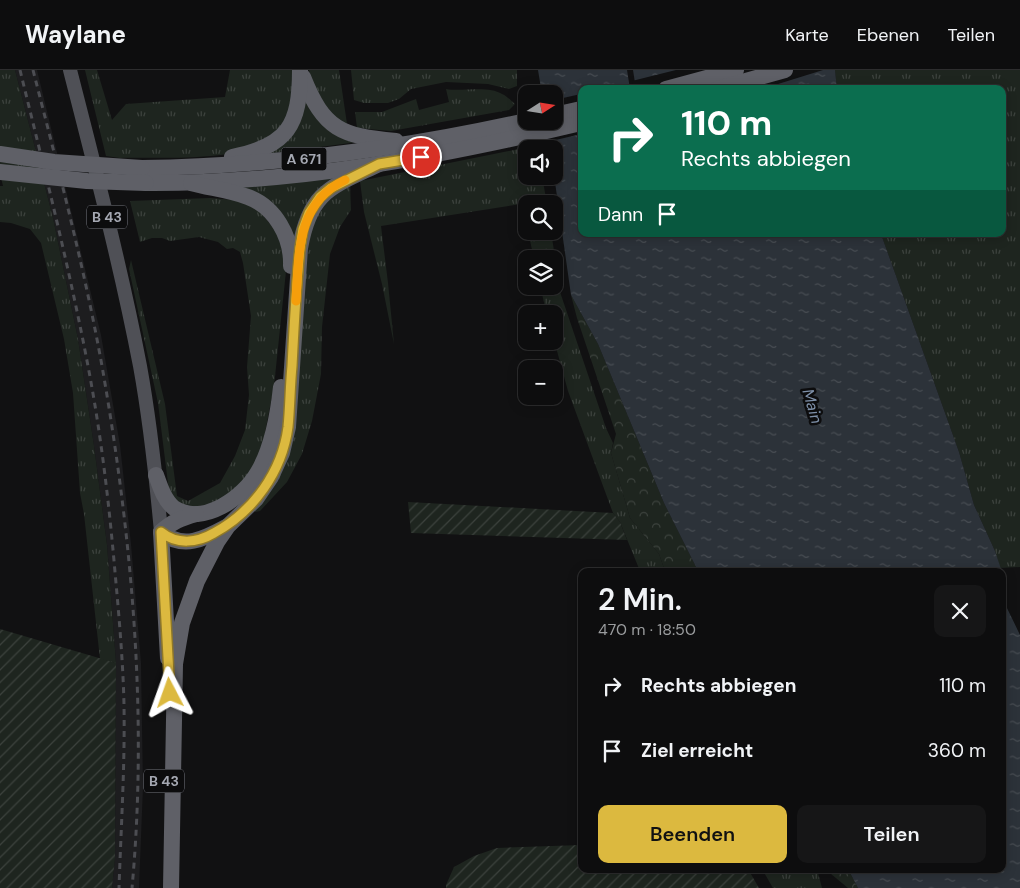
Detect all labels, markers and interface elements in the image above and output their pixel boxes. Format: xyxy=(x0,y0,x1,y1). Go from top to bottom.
text: Waylane xyxy=(25,19,126,50)
text: Karte xyxy=(785,23,829,47)
text: Ebenen xyxy=(857,23,919,47)
text: Teilen xyxy=(947,23,995,47)
north arrow xyxy=(518,85,562,130)
map controls xyxy=(518,85,563,405)
text: 110 m xyxy=(681,100,772,146)
icon: right xyxy=(598,105,663,170)
pin xyxy=(400,136,442,178)
button: sound xyxy=(518,140,563,185)
icon: arrive xyxy=(407,143,435,171)
text: Rechts abbiegen xyxy=(681,144,851,173)
road number: A 671 xyxy=(282,148,326,170)
button: search xyxy=(518,195,563,240)
icon: arrive xyxy=(653,200,681,228)
text: Dann xyxy=(598,202,643,227)
road number: B 43 xyxy=(87,206,127,228)
button: layers xyxy=(518,250,563,295)
button: + xyxy=(518,305,563,350)
button: − xyxy=(518,360,563,405)
water label: Main xyxy=(798,386,827,426)
text: 2 Min. xyxy=(598,580,682,619)
button: close xyxy=(934,585,986,637)
text: 470 m · 18:50 xyxy=(598,619,696,640)
position arrow xyxy=(143,666,195,718)
icon: right xyxy=(598,672,626,700)
text: Rechts abbiegen xyxy=(641,673,796,698)
text: 110 m xyxy=(939,673,986,698)
icon: arrive xyxy=(598,737,626,765)
text: Ziel erreicht xyxy=(641,738,753,763)
text: 360 m xyxy=(928,738,986,763)
road number: B 43 xyxy=(144,769,184,792)
button: Beenden xyxy=(598,805,787,863)
button: Teilen xyxy=(797,805,986,863)

